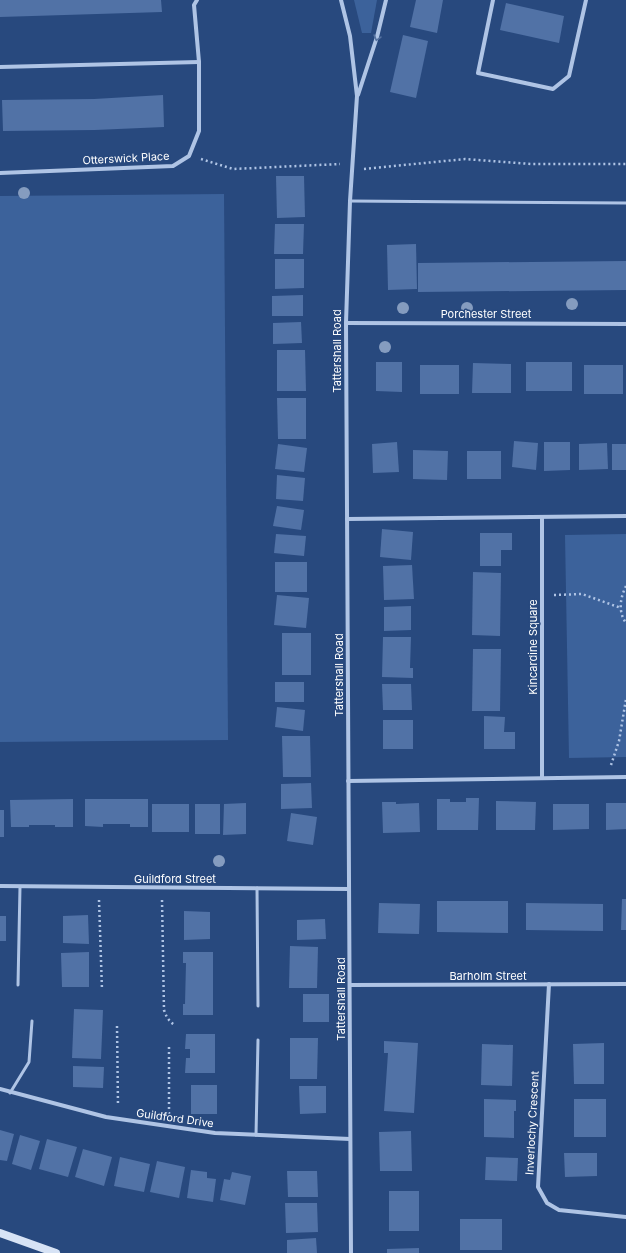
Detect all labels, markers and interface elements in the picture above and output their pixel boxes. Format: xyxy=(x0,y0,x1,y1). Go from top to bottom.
one-way arrow xyxy=(373,34,382,41)
street label: Otterswick Place xyxy=(82,149,170,167)
street label: Porchester Street xyxy=(441,307,532,321)
street label: Tattershall Road xyxy=(330,309,344,393)
street label: Kincardine Square xyxy=(526,599,540,695)
street label: Tattershall Road xyxy=(332,633,346,717)
street label: Guildford Street xyxy=(134,872,216,886)
street label: Tattershall Road xyxy=(334,957,348,1041)
street label: Barholm Street xyxy=(449,969,527,983)
street label: Inverlochy Crescent xyxy=(522,1070,542,1175)
street label: Guildford Drive xyxy=(135,1106,215,1130)

